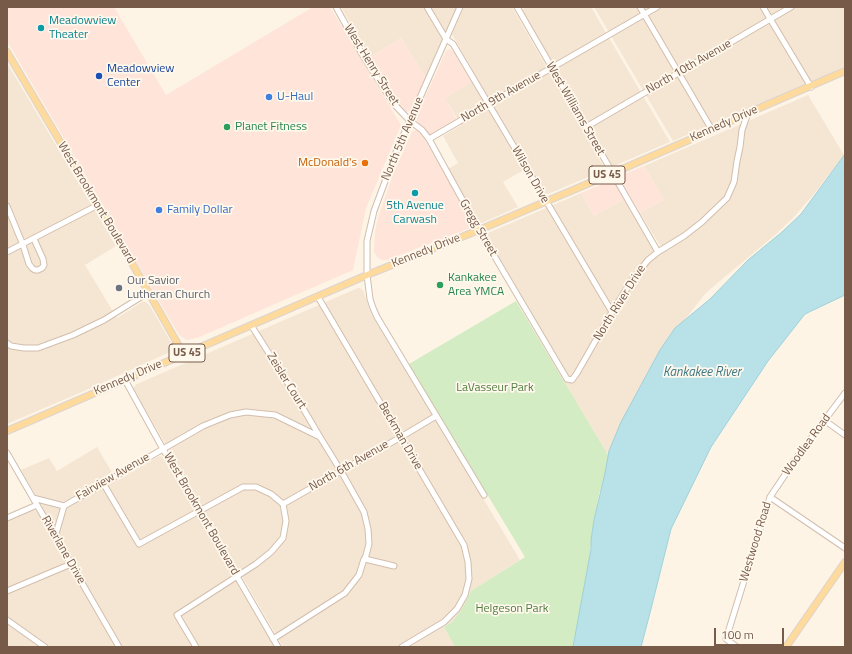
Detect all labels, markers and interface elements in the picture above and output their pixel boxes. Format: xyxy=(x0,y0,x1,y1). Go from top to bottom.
place label: Meadowview Theater xyxy=(49,14,116,42)
street label: West Henry Street xyxy=(340,22,402,108)
marker: Meadowview Theater xyxy=(36,23,46,33)
street label: North 10th Avenue xyxy=(644,37,734,97)
street label: West Williams Street xyxy=(542,60,608,158)
place label: Meadowview Center xyxy=(107,62,174,90)
street label: North 9th Avenue xyxy=(459,68,543,126)
marker: Meadowview Center xyxy=(94,71,104,81)
place label: U-Haul xyxy=(277,90,313,104)
marker: U-Haul xyxy=(264,92,274,102)
street label: North 5th Avenue xyxy=(379,95,427,183)
street label: Kennedy Drive xyxy=(688,103,760,145)
place label: Planet Fitness xyxy=(235,120,307,134)
marker: Planet Fitness xyxy=(222,122,232,132)
street label: West Brookmont Boulevard xyxy=(54,140,138,266)
street label: Wilson Drive xyxy=(508,144,552,206)
place label: McDonald's xyxy=(298,156,357,170)
marker: McDonald's xyxy=(360,158,370,168)
road number: US 45 xyxy=(589,166,625,184)
marker: 5th Avenue Carwash xyxy=(410,188,420,198)
street label: Gregg Street xyxy=(456,197,500,259)
place label: 5th Avenue Carwash xyxy=(386,199,444,227)
place label: Family Dollar xyxy=(167,203,233,217)
marker: Family Dollar xyxy=(154,205,164,215)
street label: Kennedy Drive xyxy=(390,231,462,271)
street label: North River Drive xyxy=(591,262,649,344)
place label: Kankakee Area YMCA xyxy=(448,271,504,299)
place label: Our Savior Lutheran Church xyxy=(127,274,210,302)
marker: Kankakee Area YMCA xyxy=(435,280,445,290)
marker: Our Savior Lutheran Church xyxy=(114,283,124,293)
road number: US 45 xyxy=(169,344,205,362)
street label: Zeisler Court xyxy=(263,350,309,412)
street label: Kennedy Drive xyxy=(92,357,164,399)
water label: Kankakee River xyxy=(663,365,741,381)
park label: LaVasseur Park xyxy=(456,381,534,395)
street label: Beckman Drive xyxy=(375,400,425,472)
street label: Woodlea Road xyxy=(780,411,834,479)
street label: North 6th Avenue xyxy=(307,437,391,495)
street label: Fairview Avenue xyxy=(74,450,152,504)
street label: West Brookmont Boulevard xyxy=(160,450,242,578)
street label: Westwood Road xyxy=(737,500,775,584)
street label: Riverlane Drive xyxy=(38,513,88,587)
park label: Helgeson Park xyxy=(475,602,549,616)
scale bar xyxy=(716,620,786,646)
text: 100 m xyxy=(721,625,754,644)

